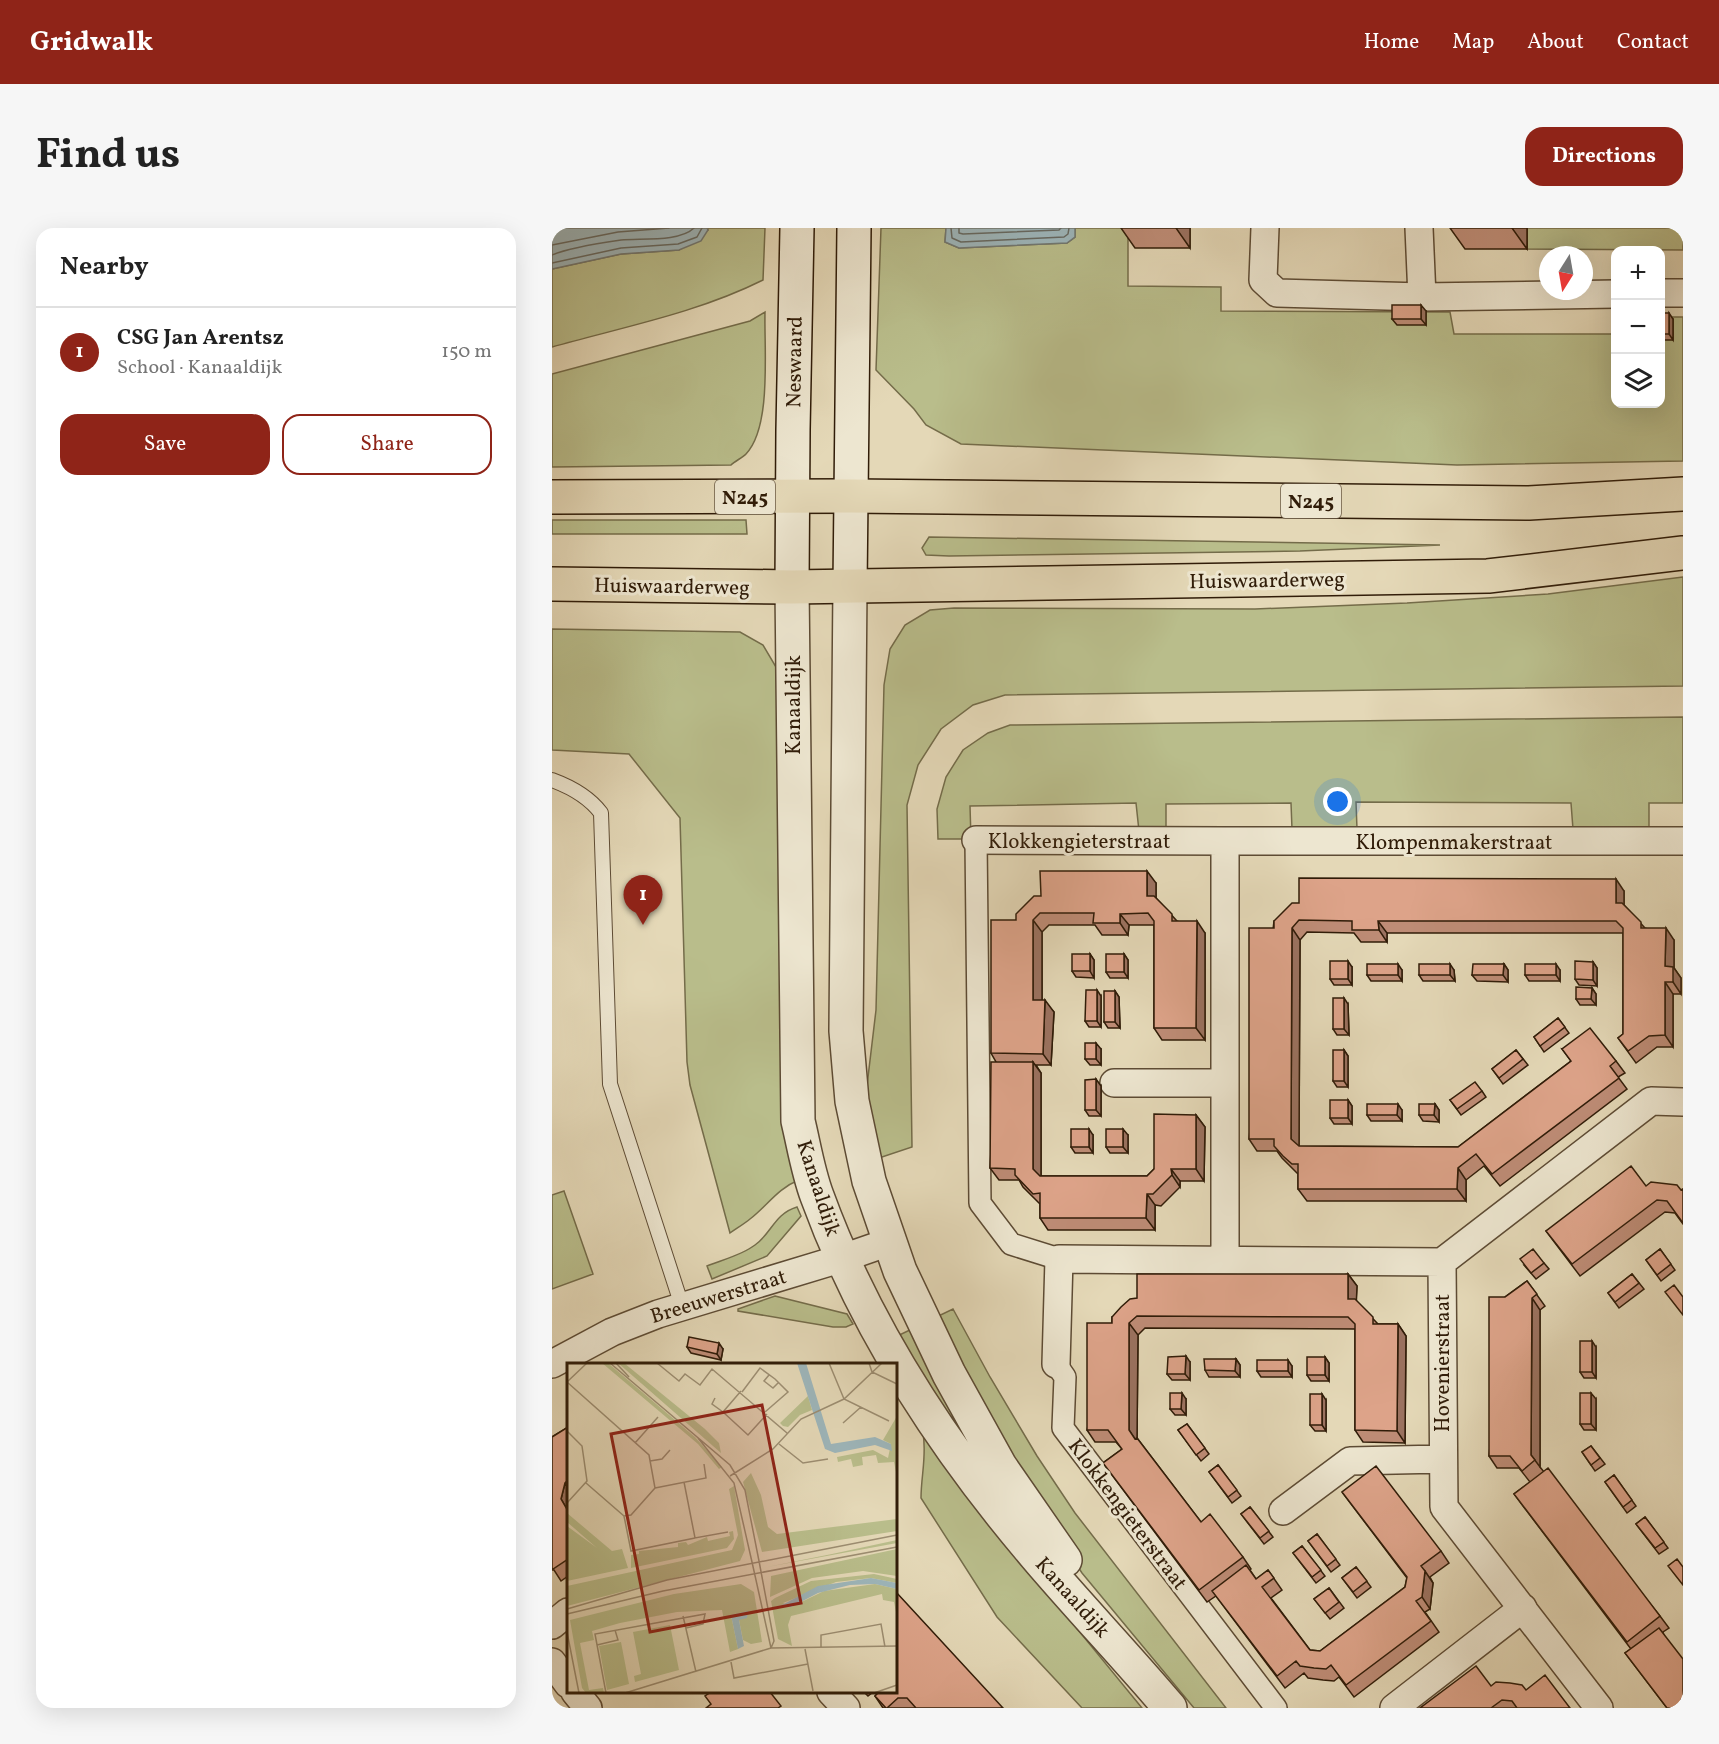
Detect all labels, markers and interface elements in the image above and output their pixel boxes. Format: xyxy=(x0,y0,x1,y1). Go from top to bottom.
text: Gridwalk xyxy=(30,23,153,62)
text: Home xyxy=(1364,28,1419,57)
text: Map xyxy=(1452,28,1494,57)
text: About xyxy=(1527,28,1584,57)
text: Contact xyxy=(1617,28,1689,57)
text: Find us xyxy=(36,127,180,186)
button: Directions xyxy=(1525,127,1683,186)
north arrow xyxy=(1539,246,1593,300)
map controls xyxy=(1611,246,1665,408)
button: + xyxy=(1611,246,1665,300)
text: Nearby xyxy=(60,249,149,285)
button: − xyxy=(1611,300,1665,354)
street label: Neswaard xyxy=(780,316,811,408)
text: CSG Jan Arentsz xyxy=(117,323,284,354)
text: 1 xyxy=(75,338,84,366)
text: 150 m xyxy=(441,338,492,366)
text: School · Kanaaldijk xyxy=(117,354,282,382)
button: layers xyxy=(1611,354,1665,408)
button: Save xyxy=(60,414,270,475)
button: Share xyxy=(282,414,492,475)
road number: N245 xyxy=(715,480,775,514)
road number: N245 xyxy=(1281,484,1341,518)
street label: Huiswaarderweg xyxy=(1189,566,1345,597)
street label: Huiswaarderweg xyxy=(594,572,750,603)
street label: Kanaaldijk xyxy=(780,655,809,755)
your location xyxy=(1323,787,1352,816)
street label: Klokkengieterstraat xyxy=(988,828,1170,857)
street label: Klompenmakerstraat xyxy=(1356,829,1552,858)
pin: 1 xyxy=(624,876,662,925)
street label: Kanaaldijk xyxy=(788,1137,847,1241)
street label: Breeuwerstraat xyxy=(647,1263,790,1332)
street label: Hovenierstraat xyxy=(1429,1294,1458,1432)
inset map xyxy=(567,1363,897,1693)
street label: Klokkengieterstraat xyxy=(1060,1433,1193,1597)
street label: Kanaaldijk xyxy=(1028,1551,1116,1645)

